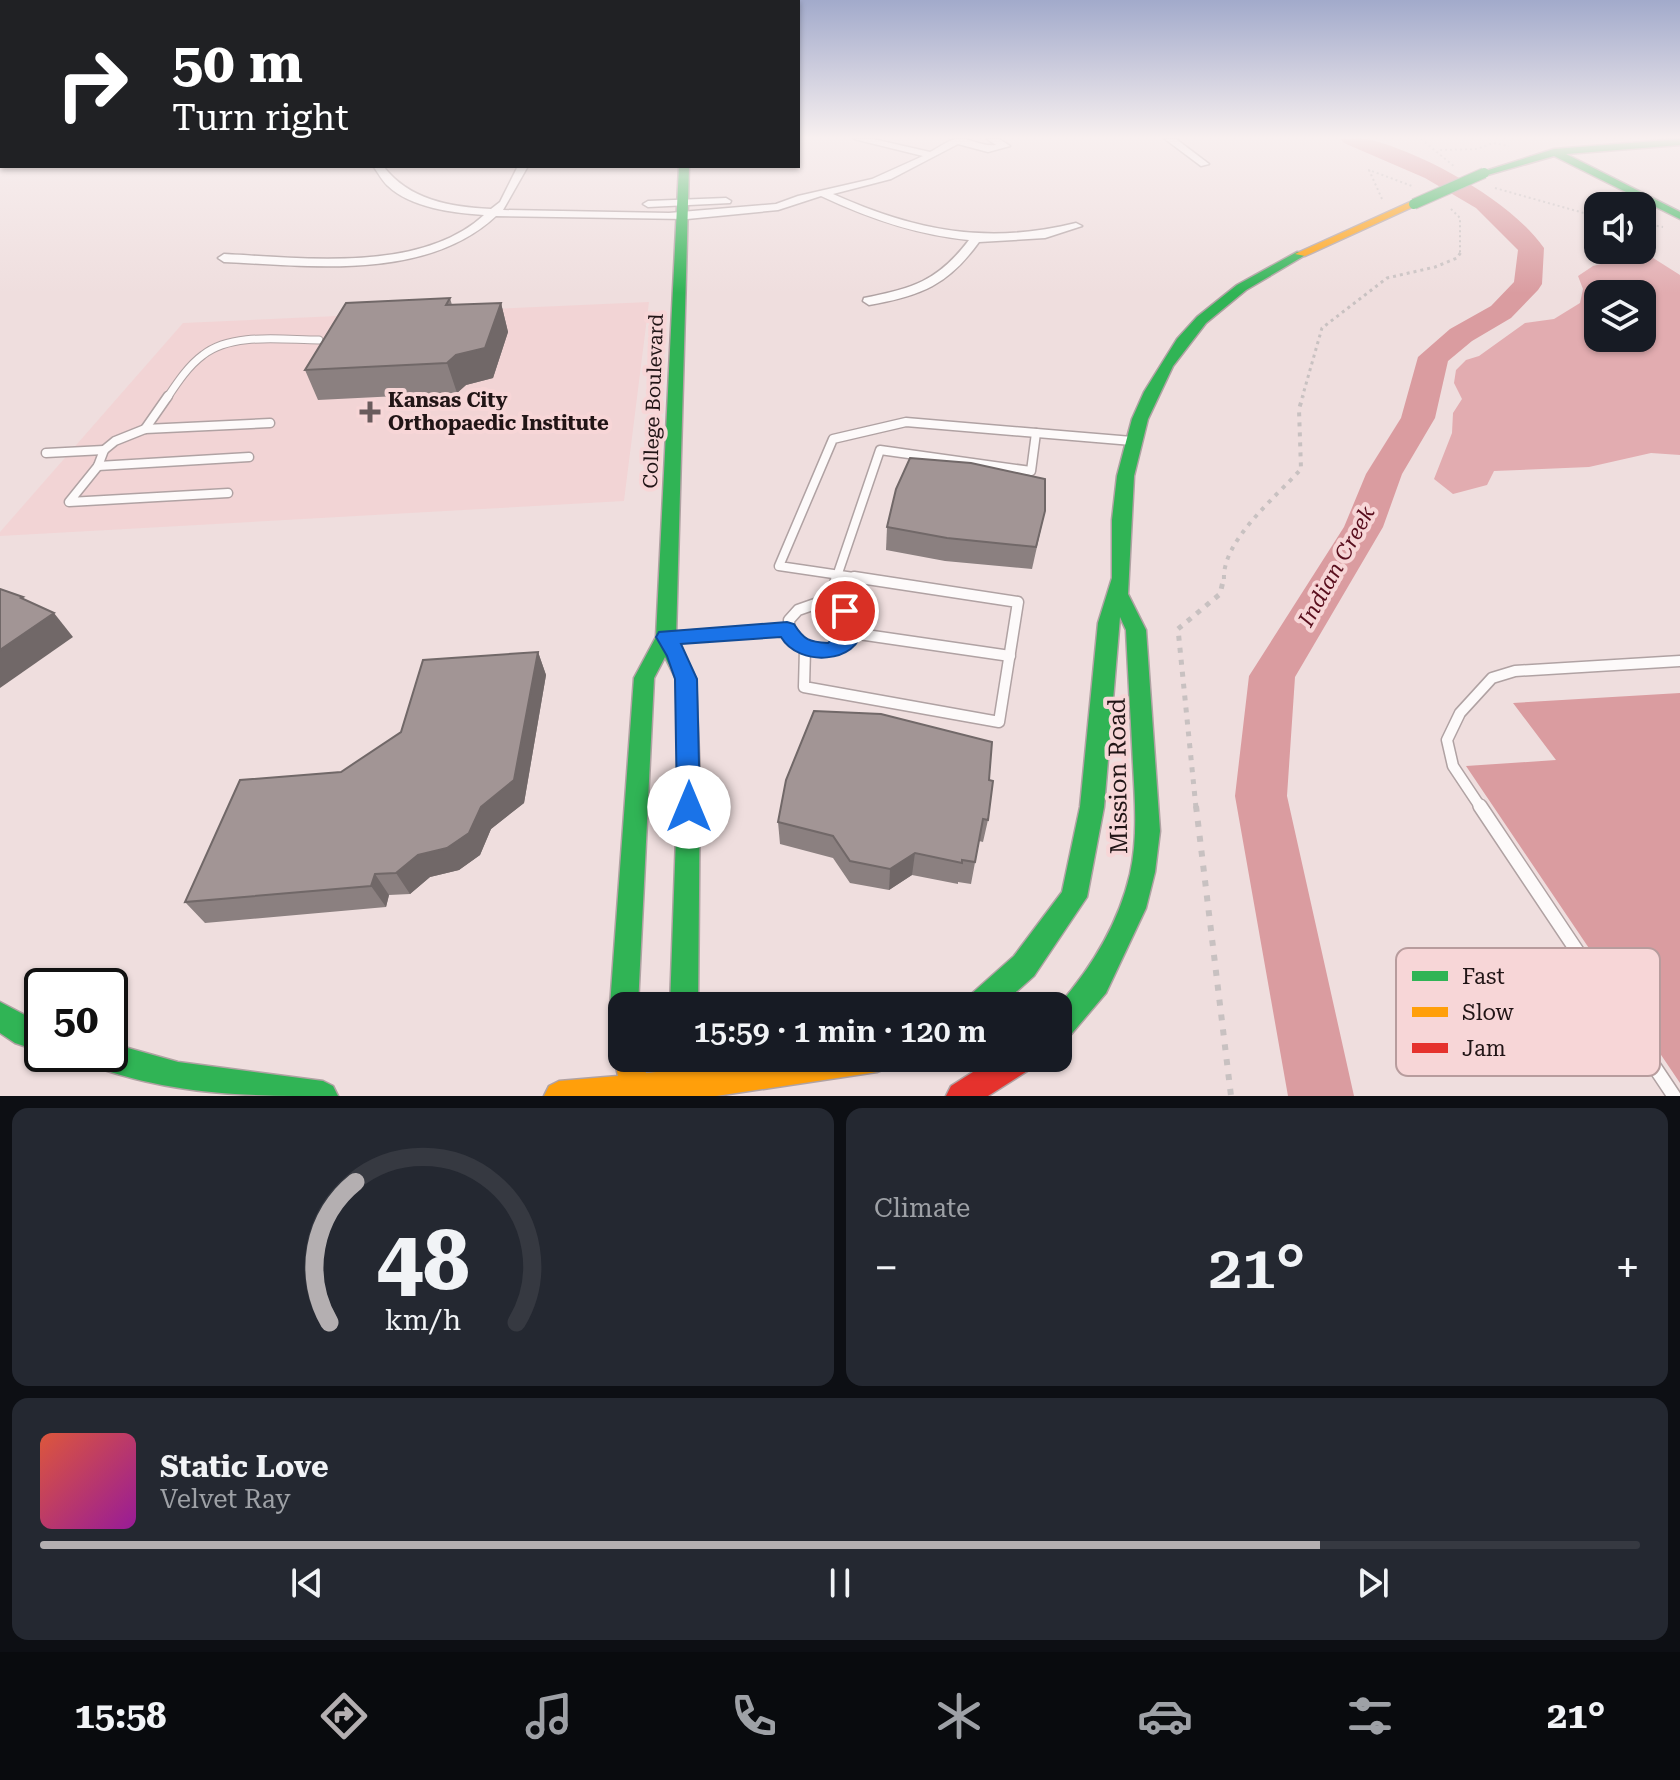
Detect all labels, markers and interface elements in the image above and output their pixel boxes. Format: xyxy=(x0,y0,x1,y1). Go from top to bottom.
text: 50 m xyxy=(172,30,303,96)
icon: right xyxy=(40,32,144,136)
text: Turn right xyxy=(172,97,349,139)
map controls xyxy=(1584,192,1656,352)
button: sound xyxy=(1584,192,1656,264)
button: layers xyxy=(1584,280,1656,352)
street label: College Boulevard xyxy=(638,313,668,489)
place label: Kansas City Orthopaedic Institute xyxy=(388,388,609,435)
marker: Kansas City Orthopaedic Institute xyxy=(359,401,381,423)
water label: Indian Creek xyxy=(1293,502,1380,631)
pin xyxy=(811,577,879,645)
icon: arrive xyxy=(823,589,867,633)
street label: Mission Road xyxy=(1103,698,1133,854)
position arrow xyxy=(647,765,731,849)
legend xyxy=(1396,948,1660,1076)
text: Fast xyxy=(1462,964,1505,989)
speed limit sign: 50 xyxy=(24,968,128,1072)
text: Slow xyxy=(1462,1000,1515,1025)
text: 15:59 · 1 min · 120 m xyxy=(694,1014,986,1049)
text: Jam xyxy=(1462,1036,1506,1061)
text: Climate xyxy=(874,1193,970,1223)
text: 48 xyxy=(376,1212,470,1309)
text: 21° xyxy=(1209,1232,1305,1303)
text: − xyxy=(874,1242,899,1294)
text: + xyxy=(1615,1242,1640,1294)
text: km/h xyxy=(385,1303,461,1337)
text: Static Love xyxy=(160,1449,329,1484)
text: Velvet Ray xyxy=(160,1484,291,1514)
icon: previous xyxy=(285,1561,329,1605)
icon: pause xyxy=(818,1561,862,1605)
icon: next xyxy=(1351,1561,1395,1605)
icon: directions xyxy=(316,1688,372,1744)
icon: music xyxy=(521,1688,577,1744)
icon: phone xyxy=(726,1688,782,1744)
icon: climate xyxy=(931,1688,987,1744)
icon: car xyxy=(1137,1688,1193,1744)
icon: filters xyxy=(1342,1688,1398,1744)
text: 15:58 xyxy=(75,1695,167,1737)
text: 21° xyxy=(1547,1695,1605,1737)

